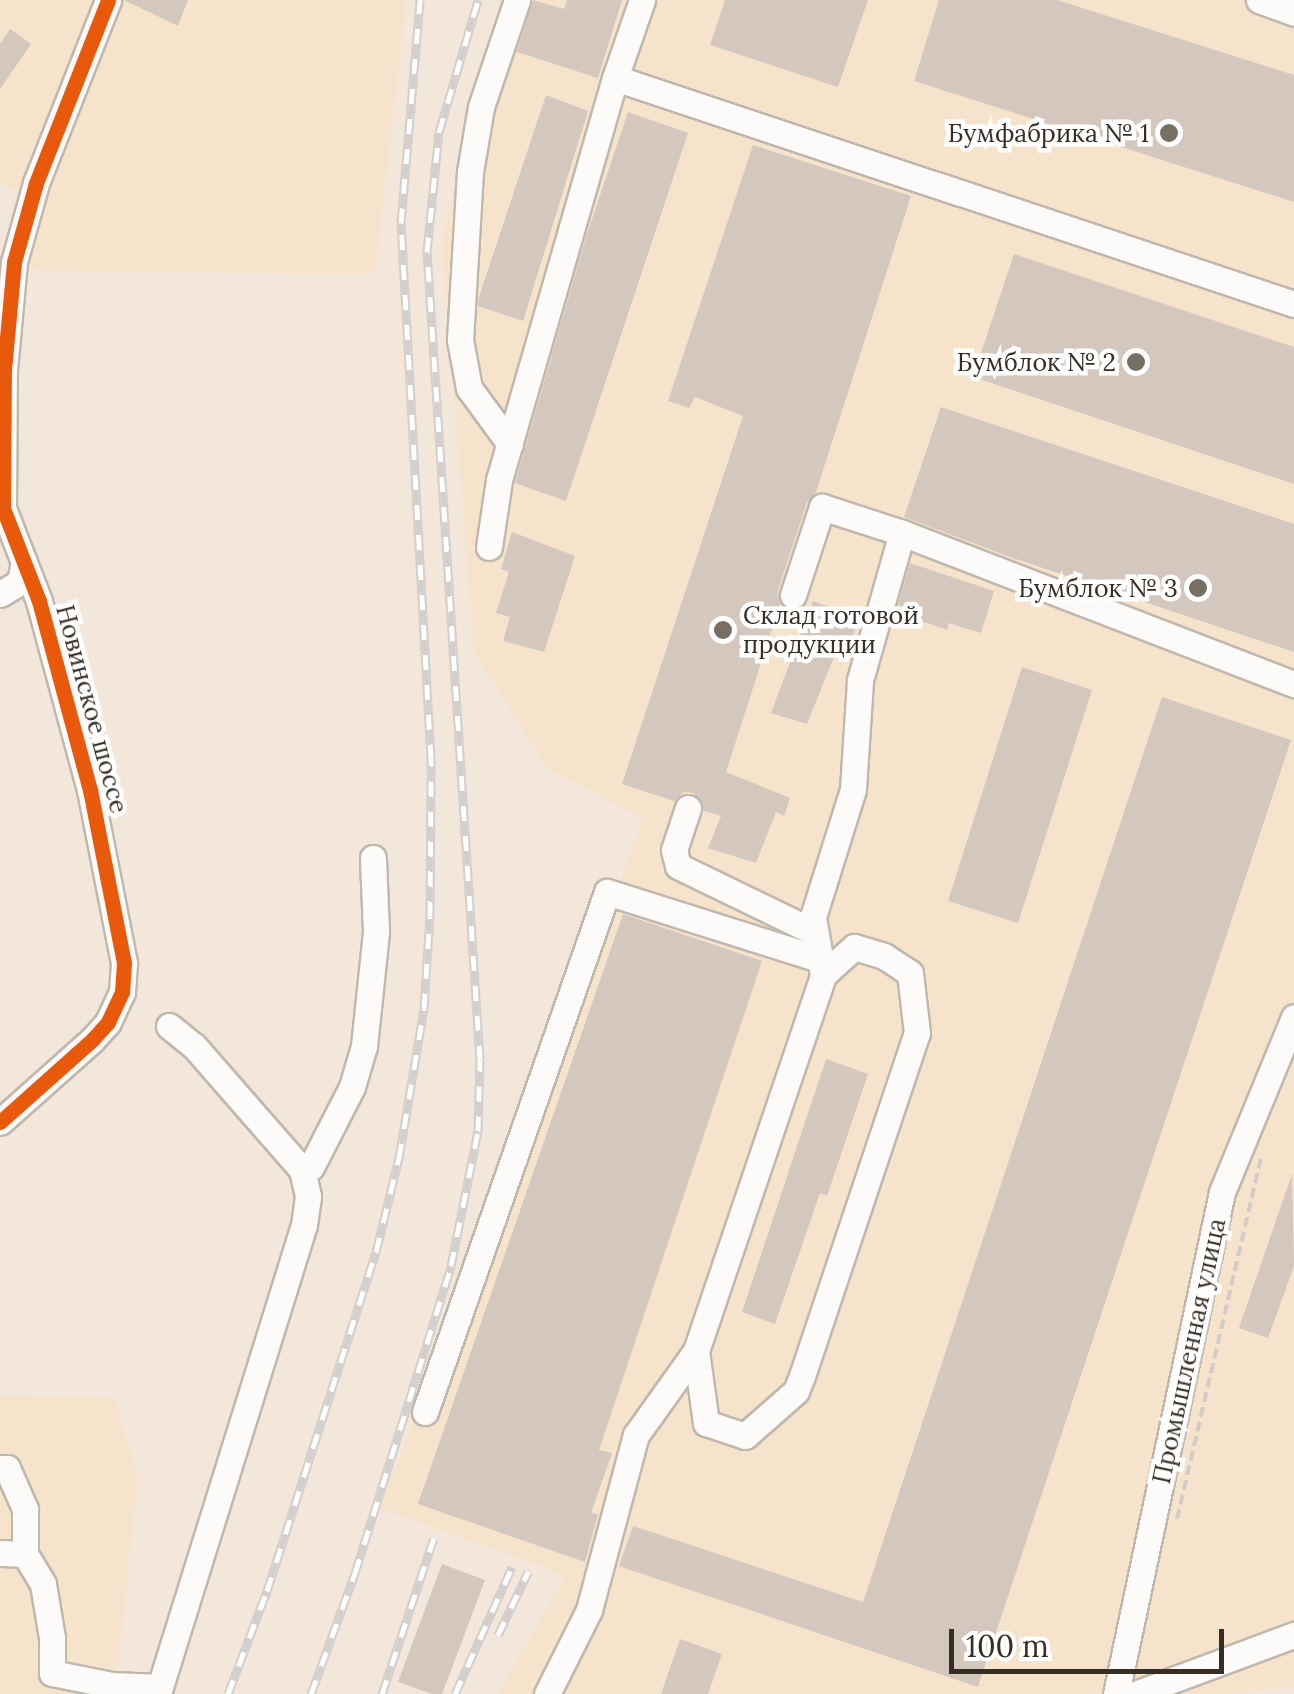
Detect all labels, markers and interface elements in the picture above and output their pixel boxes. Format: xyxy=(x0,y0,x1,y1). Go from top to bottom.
place label: Бумфабрика № 1 xyxy=(948,118,1149,148)
marker: Бумфабрика № 1 xyxy=(1158,122,1180,144)
place label: Бумблок № 2 xyxy=(957,347,1116,377)
marker: Бумблок № 2 xyxy=(1125,351,1147,373)
place label: Бумблок № 3 xyxy=(1018,573,1178,603)
marker: Бумблок № 3 xyxy=(1187,577,1209,599)
place label: Склад готовой продукции xyxy=(743,601,919,660)
street label: Новинское шоссе xyxy=(50,602,134,816)
marker: Склад готовой продукции xyxy=(712,619,734,641)
street label: Промышленная улица xyxy=(1146,1215,1232,1487)
scale bar xyxy=(954,1609,1229,1671)
text: 100 m xyxy=(966,1627,1049,1665)

